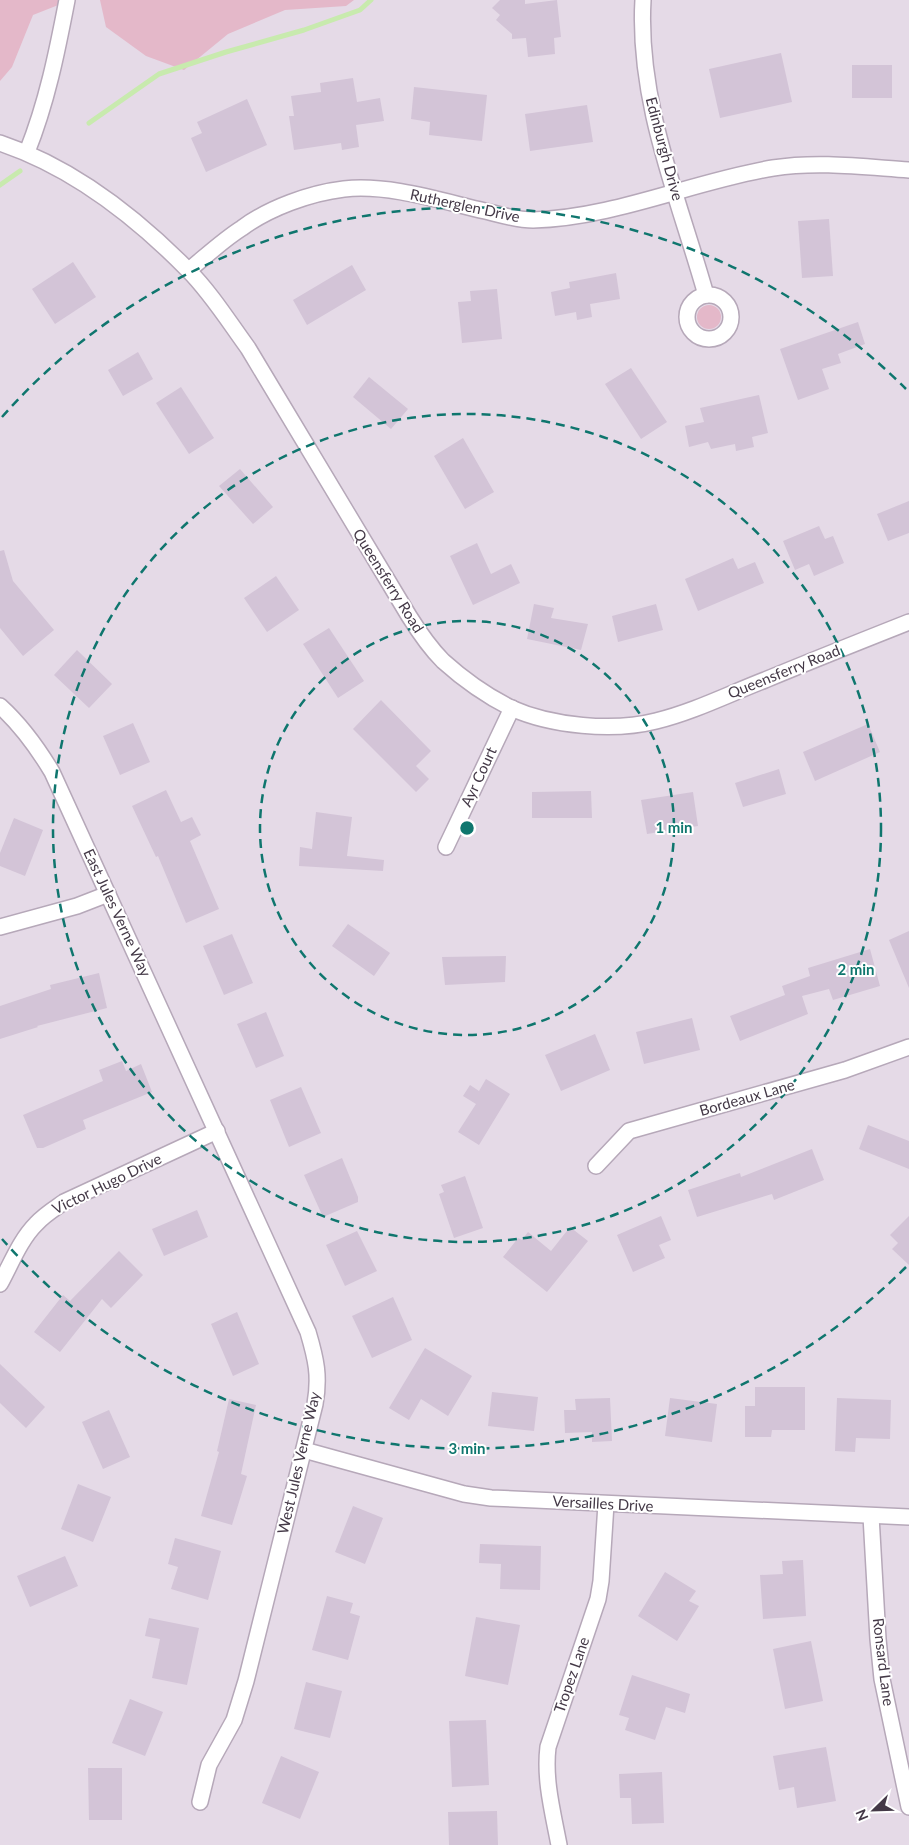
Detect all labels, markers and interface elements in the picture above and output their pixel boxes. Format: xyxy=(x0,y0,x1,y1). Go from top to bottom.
street label: Edinburgh Drive xyxy=(642,95,687,203)
street label: Rutherglen Drive xyxy=(409,185,522,225)
street label: Queensferry Road xyxy=(350,525,428,636)
street label: Queensferry Road xyxy=(725,640,842,702)
street label: Ayr Court xyxy=(456,743,500,809)
text: 1 min xyxy=(655,818,693,836)
centre of rings xyxy=(458,819,476,837)
street label: East Jules Verne Way xyxy=(80,846,156,980)
text: 2 min xyxy=(837,960,875,978)
street label: Bordeaux Lane xyxy=(697,1075,796,1119)
street label: Victor Hugo Drive xyxy=(49,1149,164,1217)
street label: West Jules Verne Way xyxy=(273,1390,323,1536)
text: 3 min xyxy=(448,1439,486,1457)
street label: Versailles Drive xyxy=(552,1491,654,1515)
street label: Ronsard Lane xyxy=(870,1617,898,1707)
street label: Tropez Lane xyxy=(550,1634,592,1715)
north arrow xyxy=(849,1785,899,1835)
text: N xyxy=(852,1807,872,1824)

